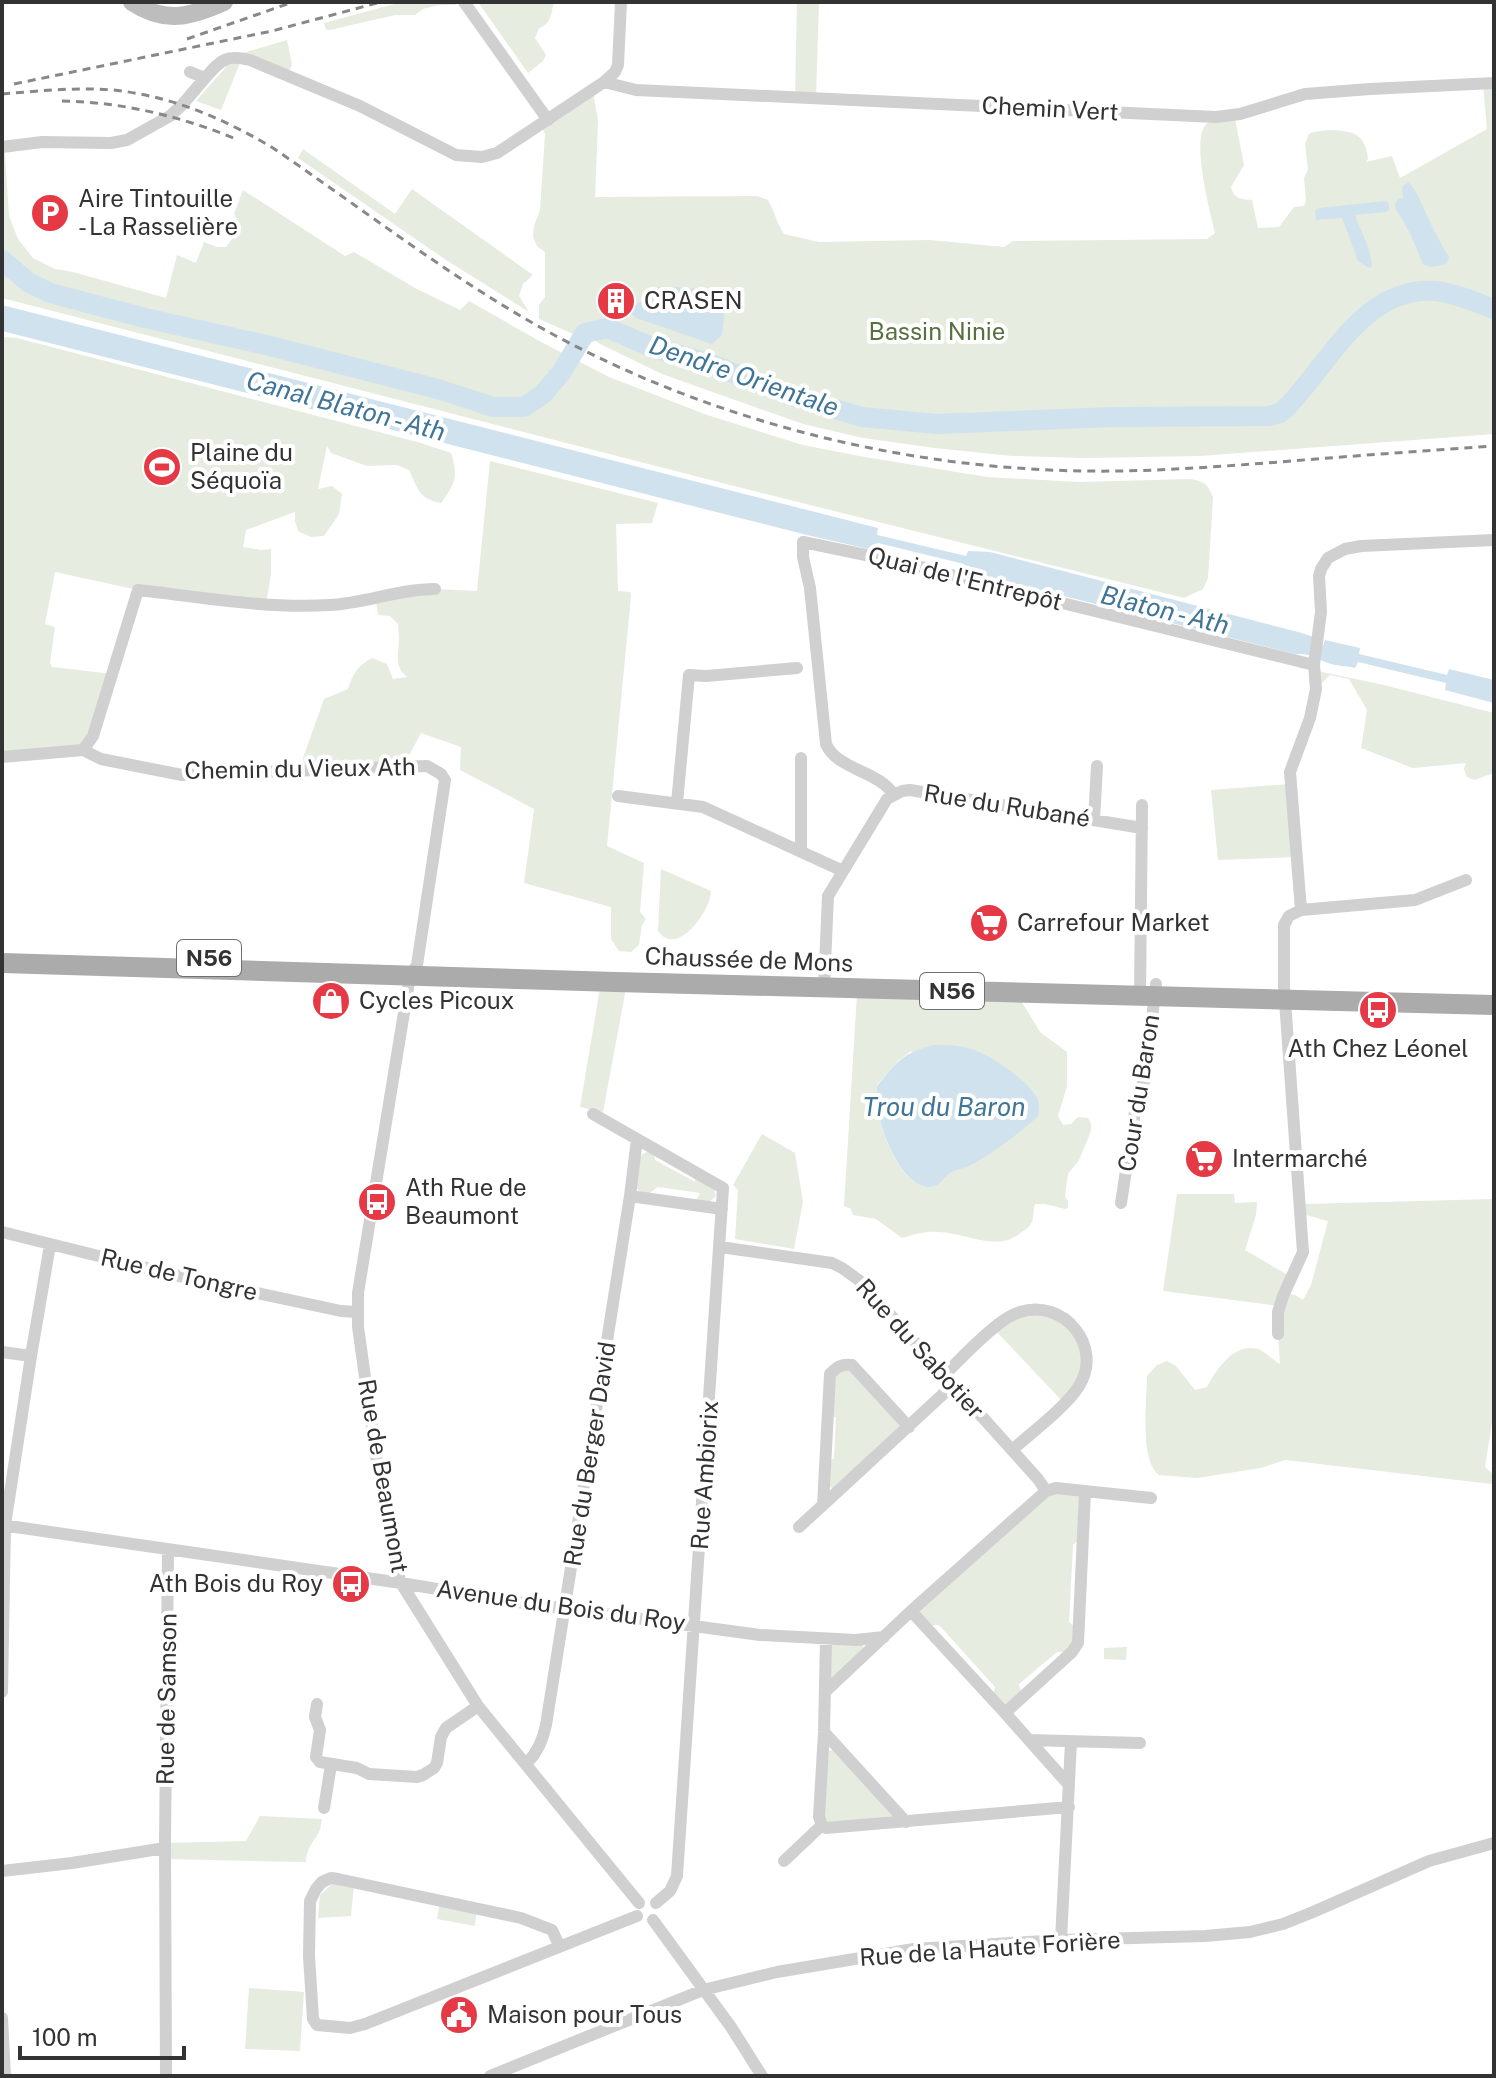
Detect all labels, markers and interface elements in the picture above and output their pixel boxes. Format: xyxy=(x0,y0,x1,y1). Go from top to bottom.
street label: Chemin Vert xyxy=(981,90,1119,126)
place label: Aire Tintouille - La Rasselière xyxy=(78,184,238,240)
parking icon: Aire Tintouille - La Rasselière xyxy=(29,192,71,234)
building icon: CRASEN xyxy=(595,280,637,322)
place label: CRASEN xyxy=(644,286,743,314)
park label: Bassin Ninie xyxy=(869,317,1005,345)
water label: Dendre Orientale xyxy=(645,329,843,422)
water label: Canal Blaton - Ath xyxy=(243,364,449,447)
place label: Plaine du Séquoïa xyxy=(190,438,293,494)
sports icon: Plaine du Séquoïa xyxy=(141,446,183,488)
street label: Quai de l'Entrepôt xyxy=(865,540,1065,616)
water label: Blaton - Ath xyxy=(1098,579,1233,640)
street label: Chemin du Vieux Ath xyxy=(184,752,416,784)
street label: Rue du Rubané xyxy=(922,778,1092,832)
supermarket icon: Carrefour Market xyxy=(968,902,1010,944)
place label: Carrefour Market xyxy=(1017,908,1210,936)
road number: N56 xyxy=(177,940,241,976)
street label: Chaussée de Mons xyxy=(644,941,854,977)
road number: N56 xyxy=(920,973,984,1009)
shop icon: Cycles Picoux xyxy=(310,980,352,1022)
place label: Cycles Picoux xyxy=(359,986,514,1014)
bus stop icon: Ath Chez Léonel xyxy=(1357,989,1399,1031)
street label: Cour du Baron xyxy=(1112,1012,1164,1174)
place label: Ath Chez Léonel xyxy=(1287,1034,1469,1062)
water label: Trou du Baron xyxy=(863,1091,1025,1122)
supermarket icon: Intermarché xyxy=(1183,1138,1225,1180)
place label: Intermarché xyxy=(1232,1144,1368,1172)
place label: Ath Rue de Beaumont xyxy=(405,1173,527,1229)
bus stop icon: Ath Rue de Beaumont xyxy=(356,1181,398,1223)
street label: Rue de Tongre xyxy=(98,1242,260,1306)
street label: Rue du Sabotier xyxy=(851,1273,991,1424)
street label: Rue du Berger David xyxy=(557,1340,621,1568)
street label: Rue de Beaumont xyxy=(353,1377,415,1575)
street label: Rue Ambiorix xyxy=(685,1399,723,1551)
bus stop icon: Ath Bois du Roy xyxy=(330,1563,372,1605)
place label: Ath Bois du Roy xyxy=(149,1569,323,1597)
street label: Avenue du Bois du Roy xyxy=(435,1574,688,1636)
street label: Rue de Samson xyxy=(151,1613,181,1785)
street label: Rue de la Haute Forière xyxy=(858,1925,1121,1971)
public building icon: Maison pour Tous xyxy=(438,1994,480,2036)
place label: Maison pour Tous xyxy=(487,2000,682,2028)
scale bar xyxy=(20,2010,184,2060)
text: 100 m xyxy=(32,2023,98,2051)

